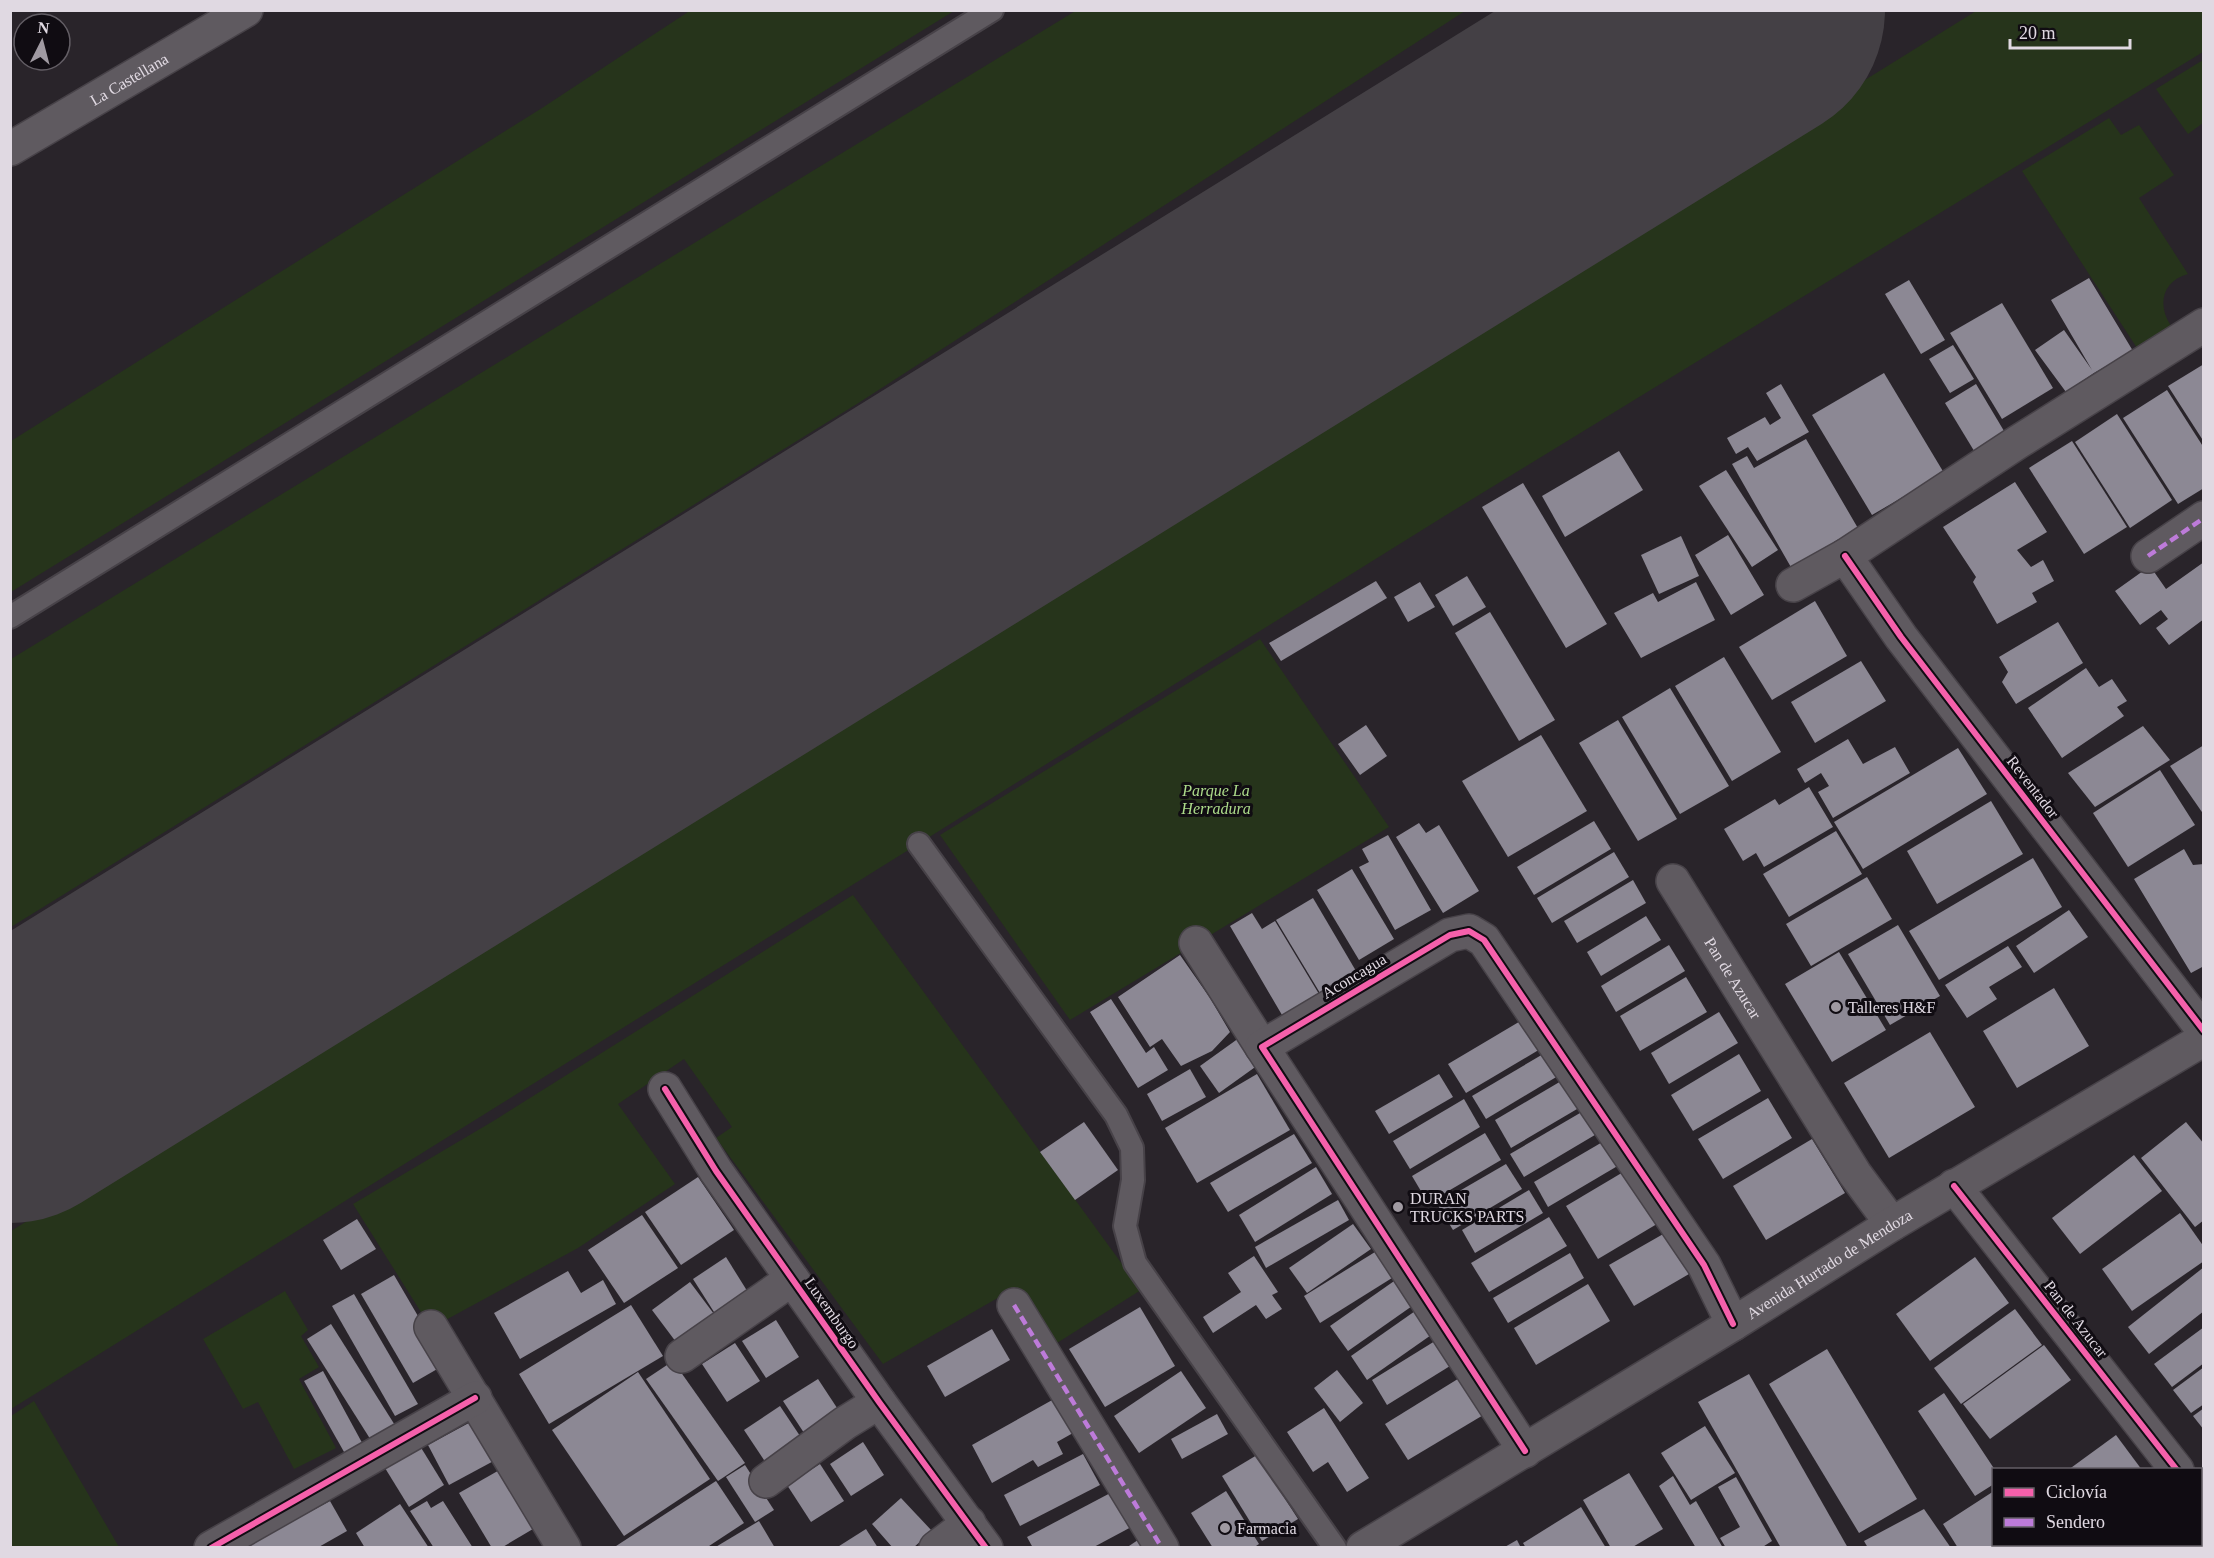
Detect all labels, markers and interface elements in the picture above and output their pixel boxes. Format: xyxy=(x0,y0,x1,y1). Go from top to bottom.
north arrow xyxy=(12,12,72,72)
scale bar xyxy=(2010,12,2130,50)
text: N xyxy=(37,19,51,37)
text: 20 m xyxy=(2019,23,2056,43)
street label: La Castellana xyxy=(87,49,171,109)
street label: Reventador xyxy=(2004,753,2063,822)
park label: Parque La Herradura xyxy=(1180,782,1251,817)
street label: Pan de Azucar xyxy=(1702,934,1765,1022)
street label: Aconcagua xyxy=(1319,950,1390,1003)
place label: Talleres H&F xyxy=(1848,999,1935,1016)
marker: Talleres H&F xyxy=(1829,1000,1843,1014)
place label: DURAN TRUCKS PARTS xyxy=(1410,1190,1525,1225)
marker: DURAN TRUCKS PARTS xyxy=(1391,1200,1405,1214)
street label: Avenida Hurtado de Mendoza xyxy=(1743,1206,1915,1322)
street label: Luxemburgo xyxy=(801,1274,863,1352)
street label: Pan de Azucar xyxy=(2041,1277,2112,1361)
legend xyxy=(1992,1468,2202,1546)
text: Ciclovía xyxy=(2046,1482,2107,1502)
text: Sendero xyxy=(2046,1512,2105,1532)
place label: Farmacia xyxy=(1237,1520,1297,1537)
marker: Farmacia xyxy=(1218,1521,1232,1535)

